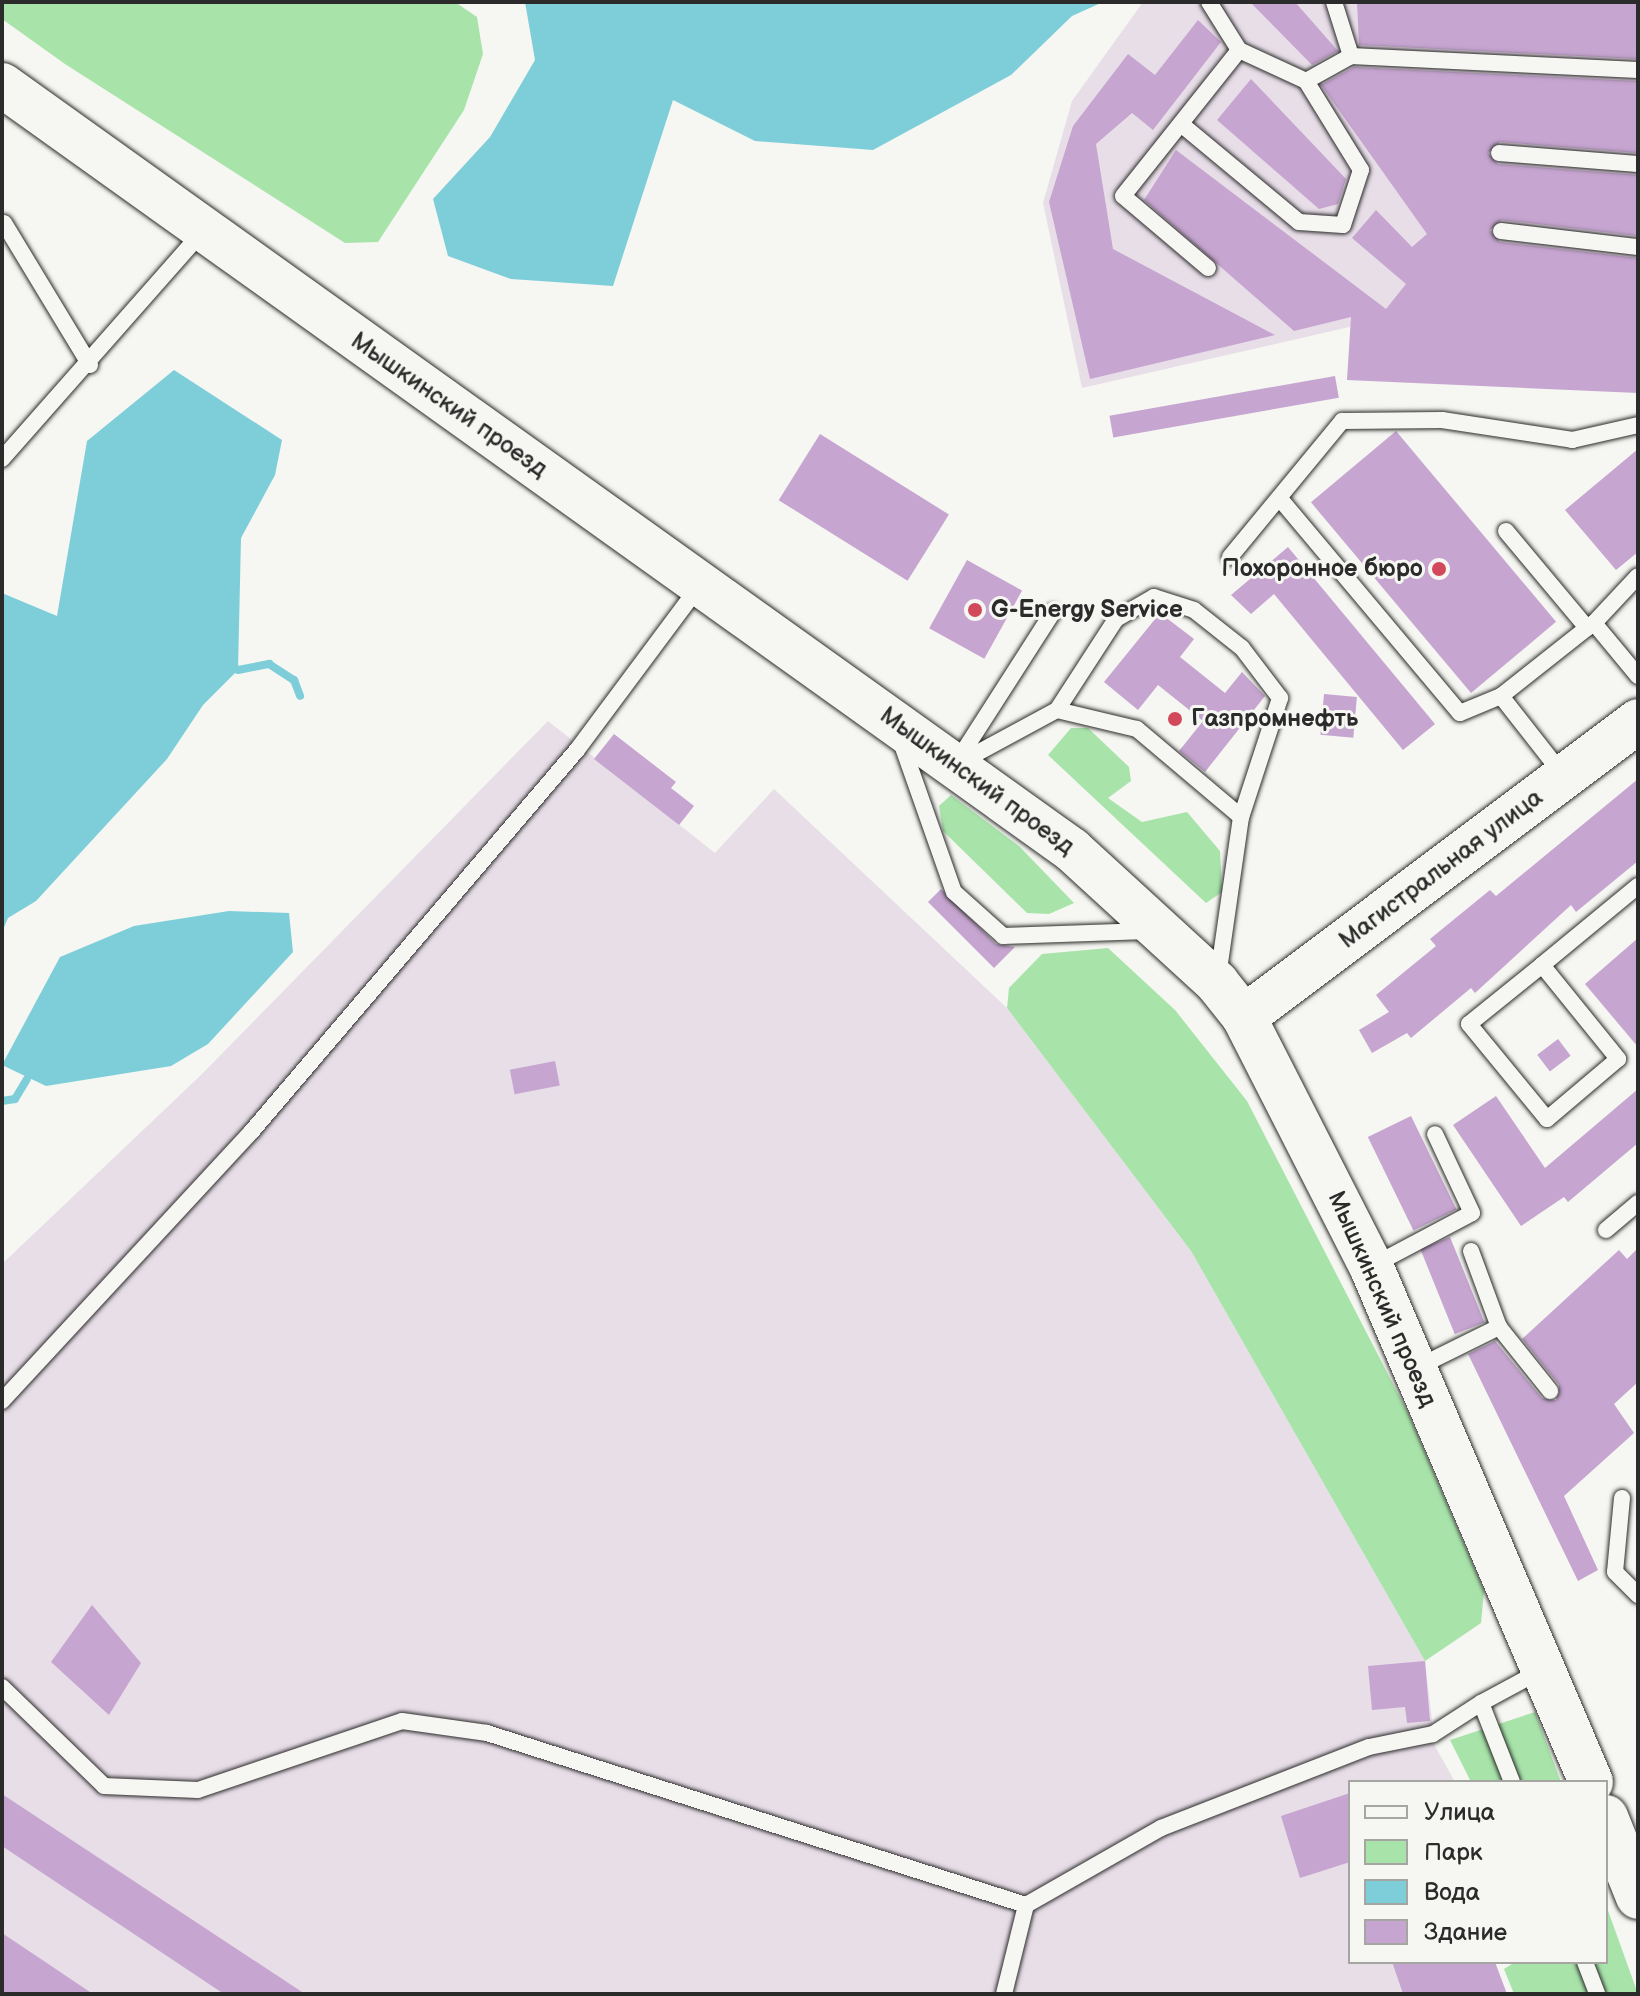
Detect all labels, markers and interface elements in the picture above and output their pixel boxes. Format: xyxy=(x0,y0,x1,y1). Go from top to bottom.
street label: Мышкинский проезд xyxy=(345,326,553,484)
place label: Похоронное бюро xyxy=(1221,555,1423,583)
marker: Похоронное бюро xyxy=(1430,560,1448,578)
place label: G-Energy Service xyxy=(991,596,1183,624)
marker: G-Energy Service xyxy=(966,601,984,619)
street label: Мышкинский проезд xyxy=(874,701,1080,861)
place label: Газпромнефть xyxy=(1191,705,1358,733)
marker: Газпромнефть xyxy=(1166,710,1184,728)
street label: Магистральная улица xyxy=(1334,783,1548,955)
street label: Мышкинский проезд xyxy=(1321,1187,1443,1411)
legend xyxy=(1348,1780,1608,1964)
text: Улица xyxy=(1424,1798,1495,1827)
text: Парк xyxy=(1424,1838,1482,1867)
text: Вода xyxy=(1424,1878,1480,1907)
text: Здание xyxy=(1424,1918,1507,1947)

